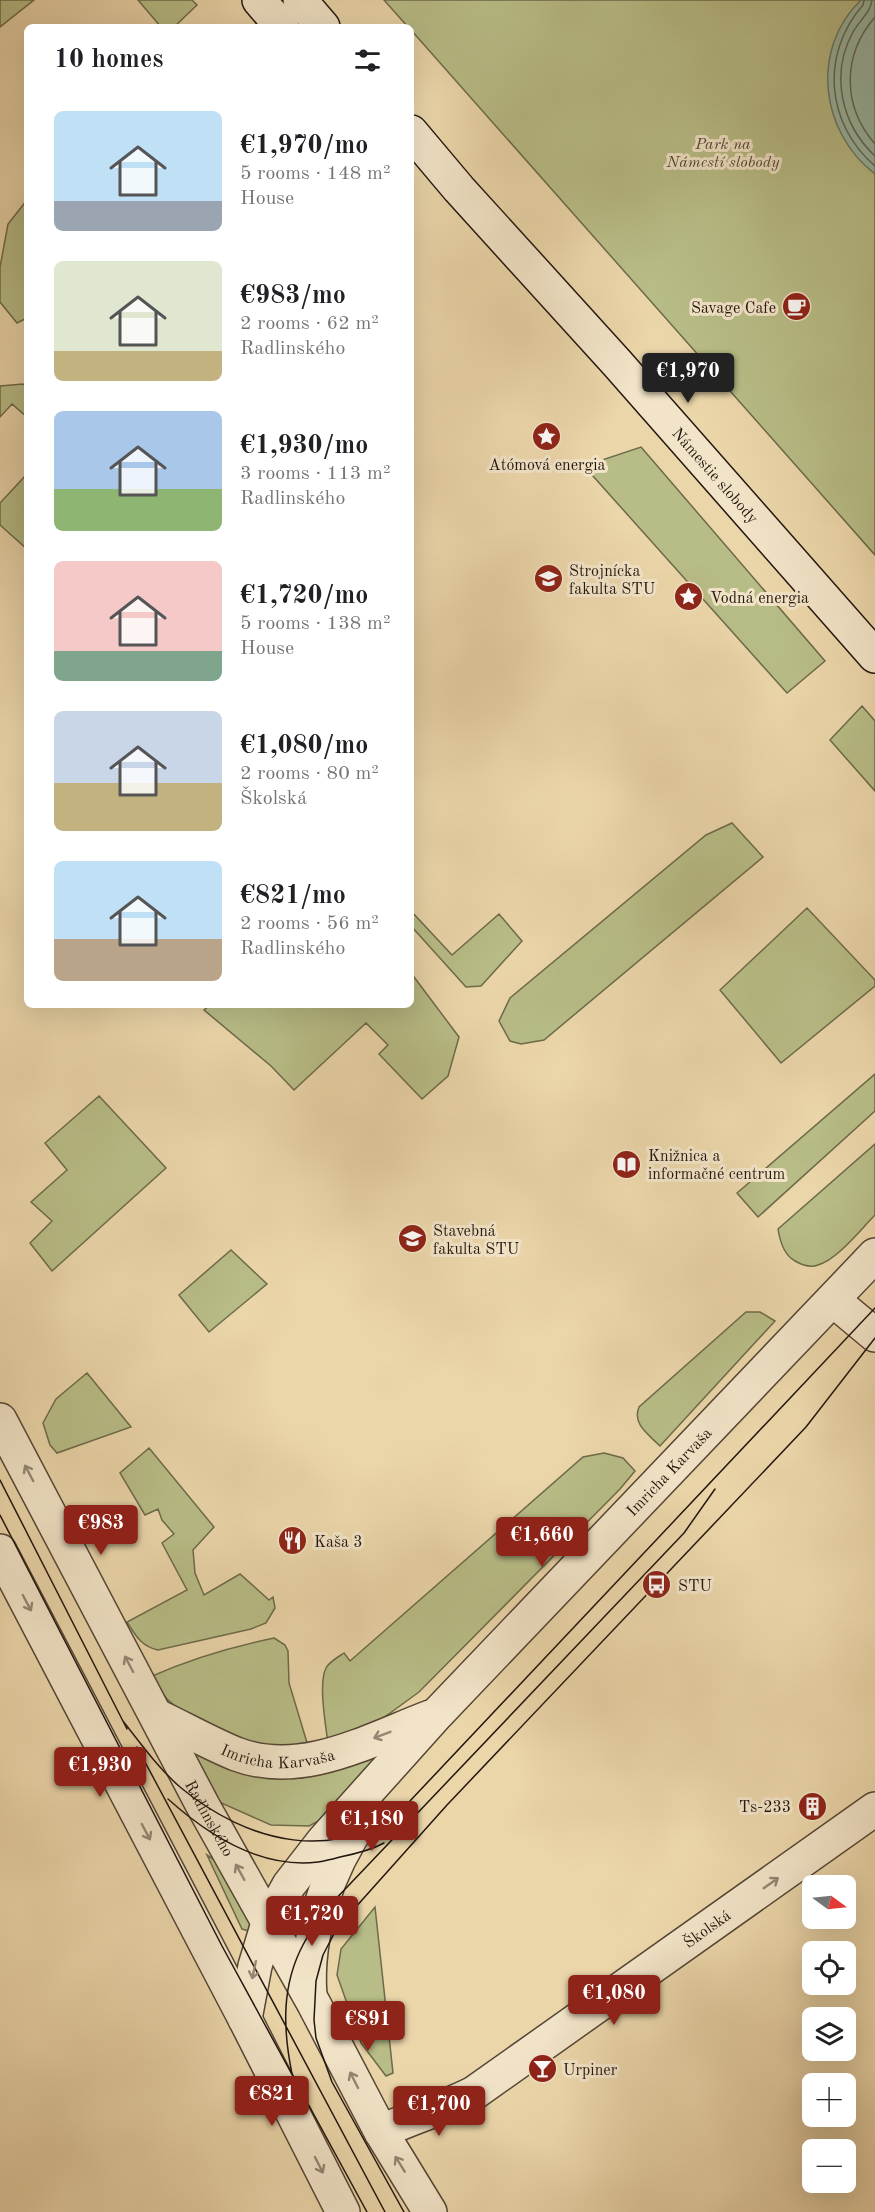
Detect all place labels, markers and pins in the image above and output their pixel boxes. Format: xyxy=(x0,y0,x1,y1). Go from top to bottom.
cafe icon: Savage Cafe xyxy=(781,291,813,323)
place label: Savage Cafe xyxy=(691,301,776,317)
pin: €1,970 xyxy=(639,353,737,404)
place icon: Atómová energia xyxy=(531,420,563,452)
place label: Atómová energia xyxy=(489,458,606,474)
school or university icon: Strojnícka fakulta STU xyxy=(532,563,564,595)
place label: Strojnícka fakulta STU xyxy=(569,564,656,598)
place icon: Vodná energia xyxy=(673,581,705,613)
place label: Vodná energia xyxy=(710,591,809,607)
library icon: Knižnica a informačné centrum xyxy=(611,1148,643,1180)
place label: Knižnica a informačné centrum xyxy=(648,1149,785,1183)
school or university icon: Stavebná fakulta STU xyxy=(396,1223,428,1255)
place label: Stavebná fakulta STU xyxy=(433,1224,520,1258)
pin: €983 xyxy=(65,1505,137,1556)
pin: €1,660 xyxy=(493,1517,591,1568)
restaurant icon: Kaša 3 xyxy=(277,1525,309,1557)
place label: Kaša 3 xyxy=(314,1535,363,1551)
bus stop icon: STU xyxy=(641,1569,673,1601)
place label: STU xyxy=(678,1579,712,1595)
pin: €1,930 xyxy=(51,1747,149,1798)
building icon: Ts-233 xyxy=(796,1790,828,1822)
place label: Ts-233 xyxy=(739,1800,791,1816)
pin: €1,180 xyxy=(323,1801,421,1852)
pin: €1,720 xyxy=(263,1896,361,1947)
pin: €1,080 xyxy=(565,1975,663,2026)
pin: €891 xyxy=(332,2001,404,2052)
bar icon: Urpiner xyxy=(526,2053,558,2085)
place label: Urpiner xyxy=(563,2063,618,2079)
pin: €821 xyxy=(236,2076,308,2127)
pin: €1,700 xyxy=(390,2086,488,2137)

